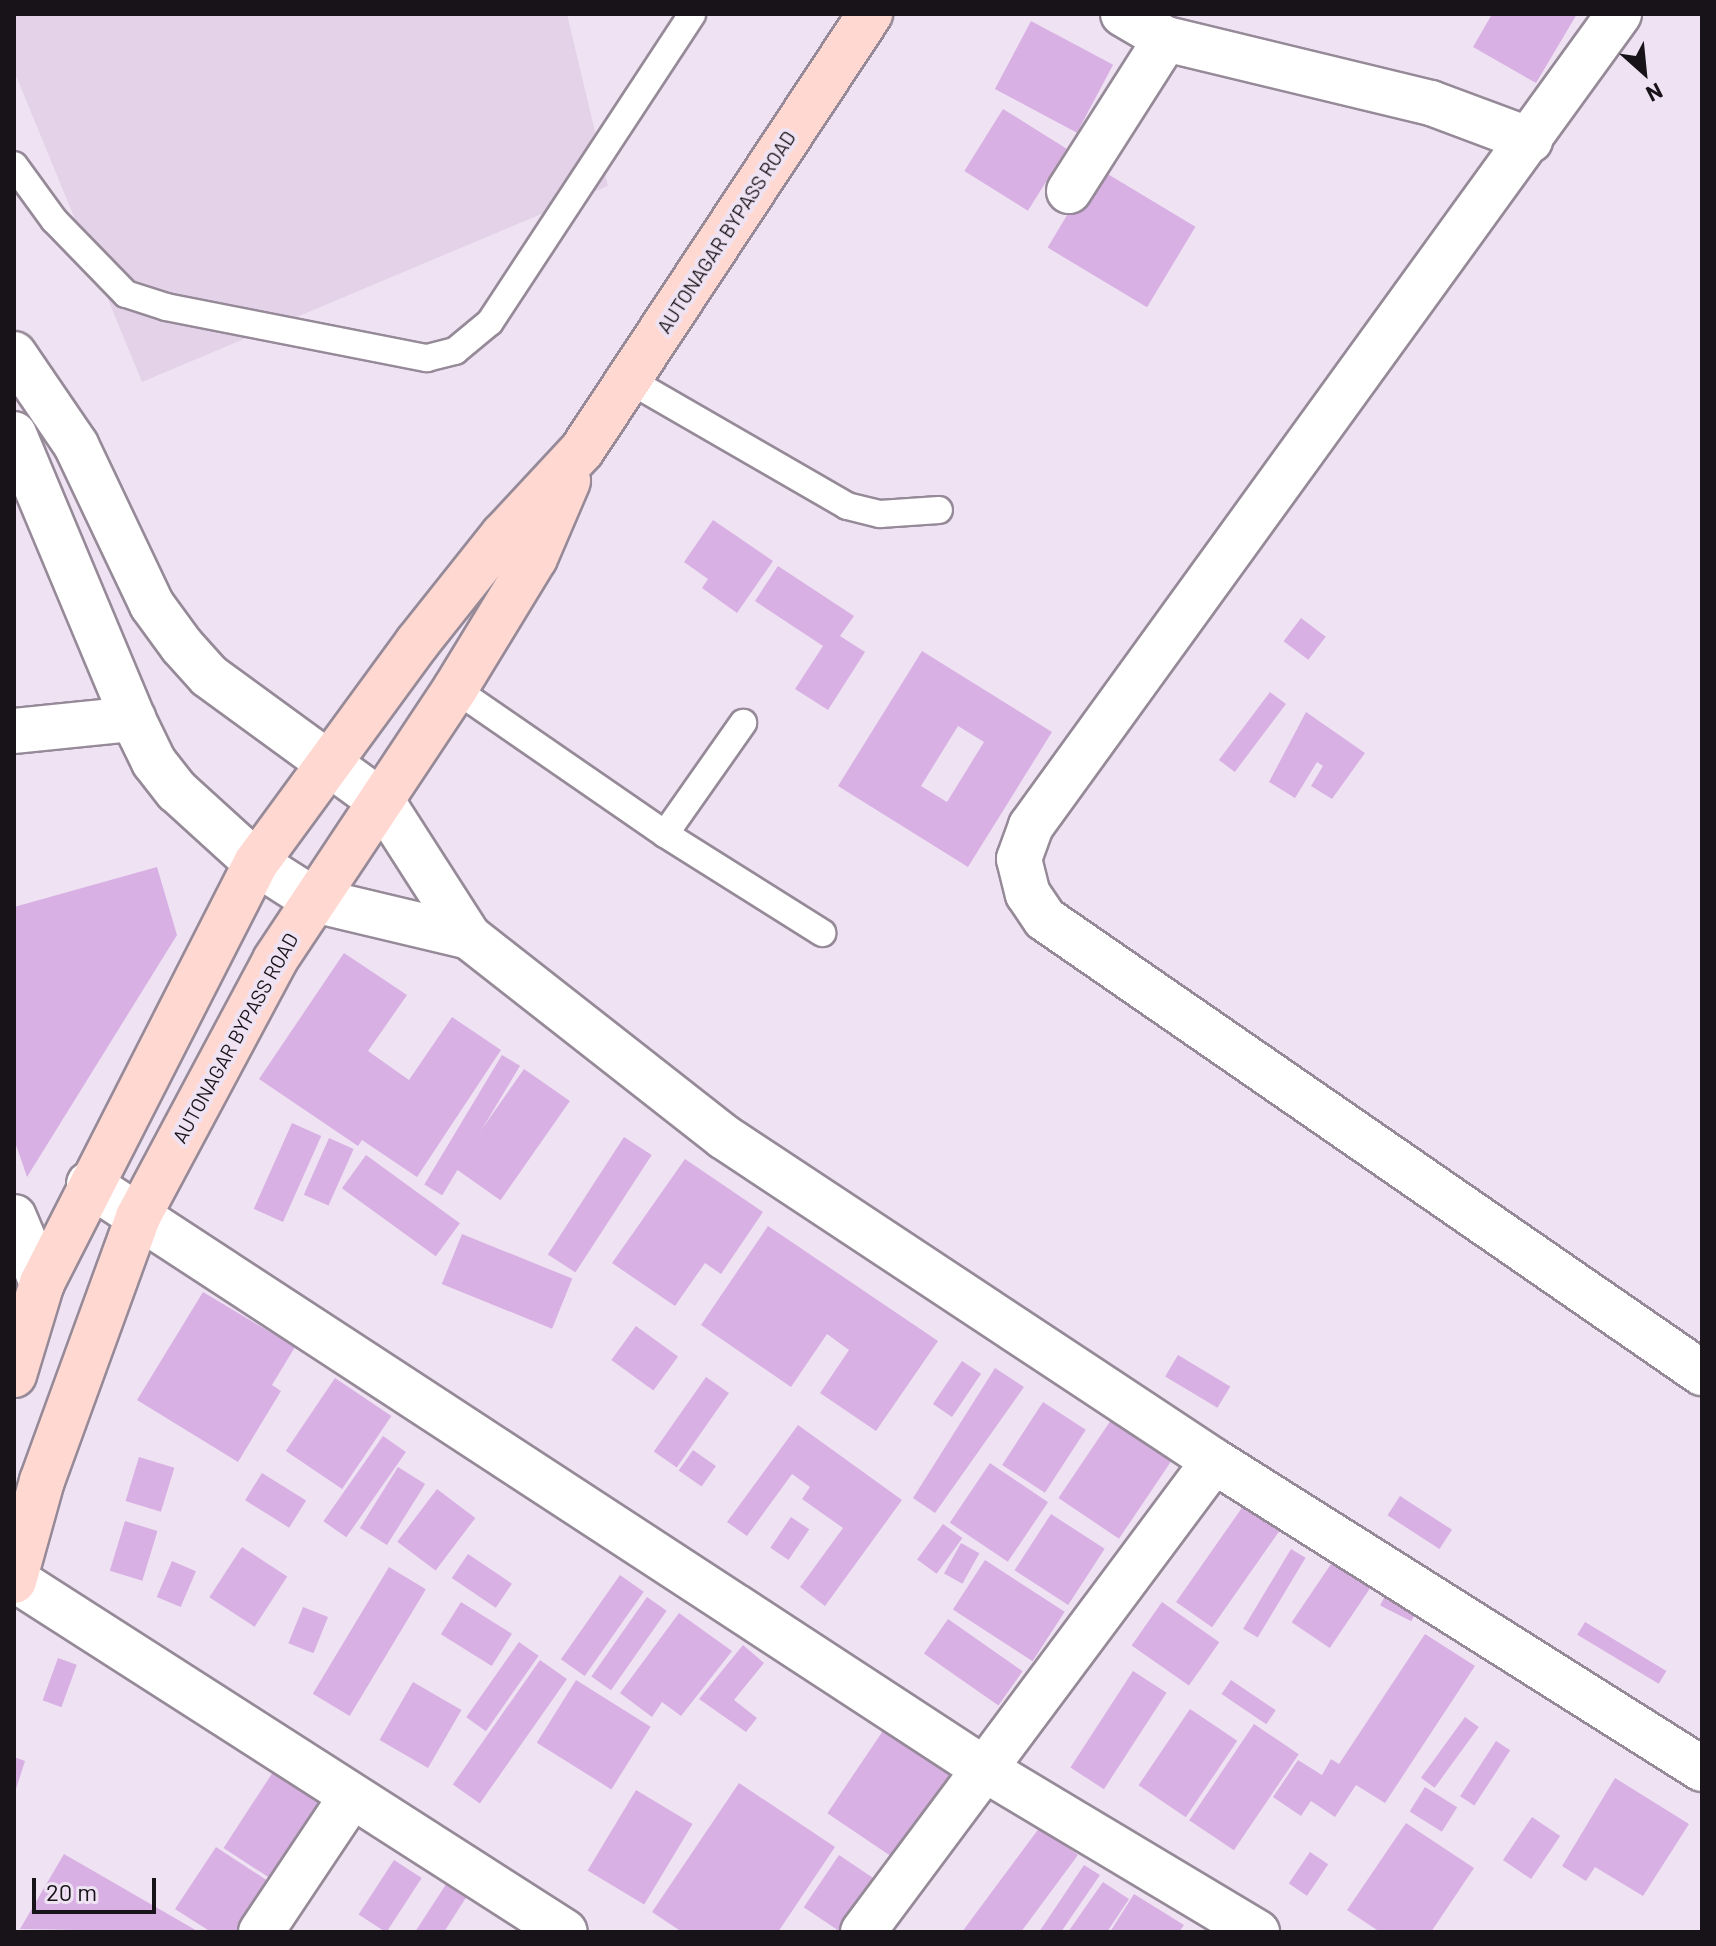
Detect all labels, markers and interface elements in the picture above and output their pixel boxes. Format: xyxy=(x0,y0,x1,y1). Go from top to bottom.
north arrow xyxy=(1604,32,1684,112)
text: N xyxy=(1642,78,1667,108)
street label: AUTONAGAR BYPASS ROAD xyxy=(652,126,800,338)
street label: AUTONAGAR BYPASS ROAD xyxy=(167,929,303,1147)
scale bar xyxy=(36,1862,160,1912)
text: 20 m xyxy=(46,1877,97,1906)

